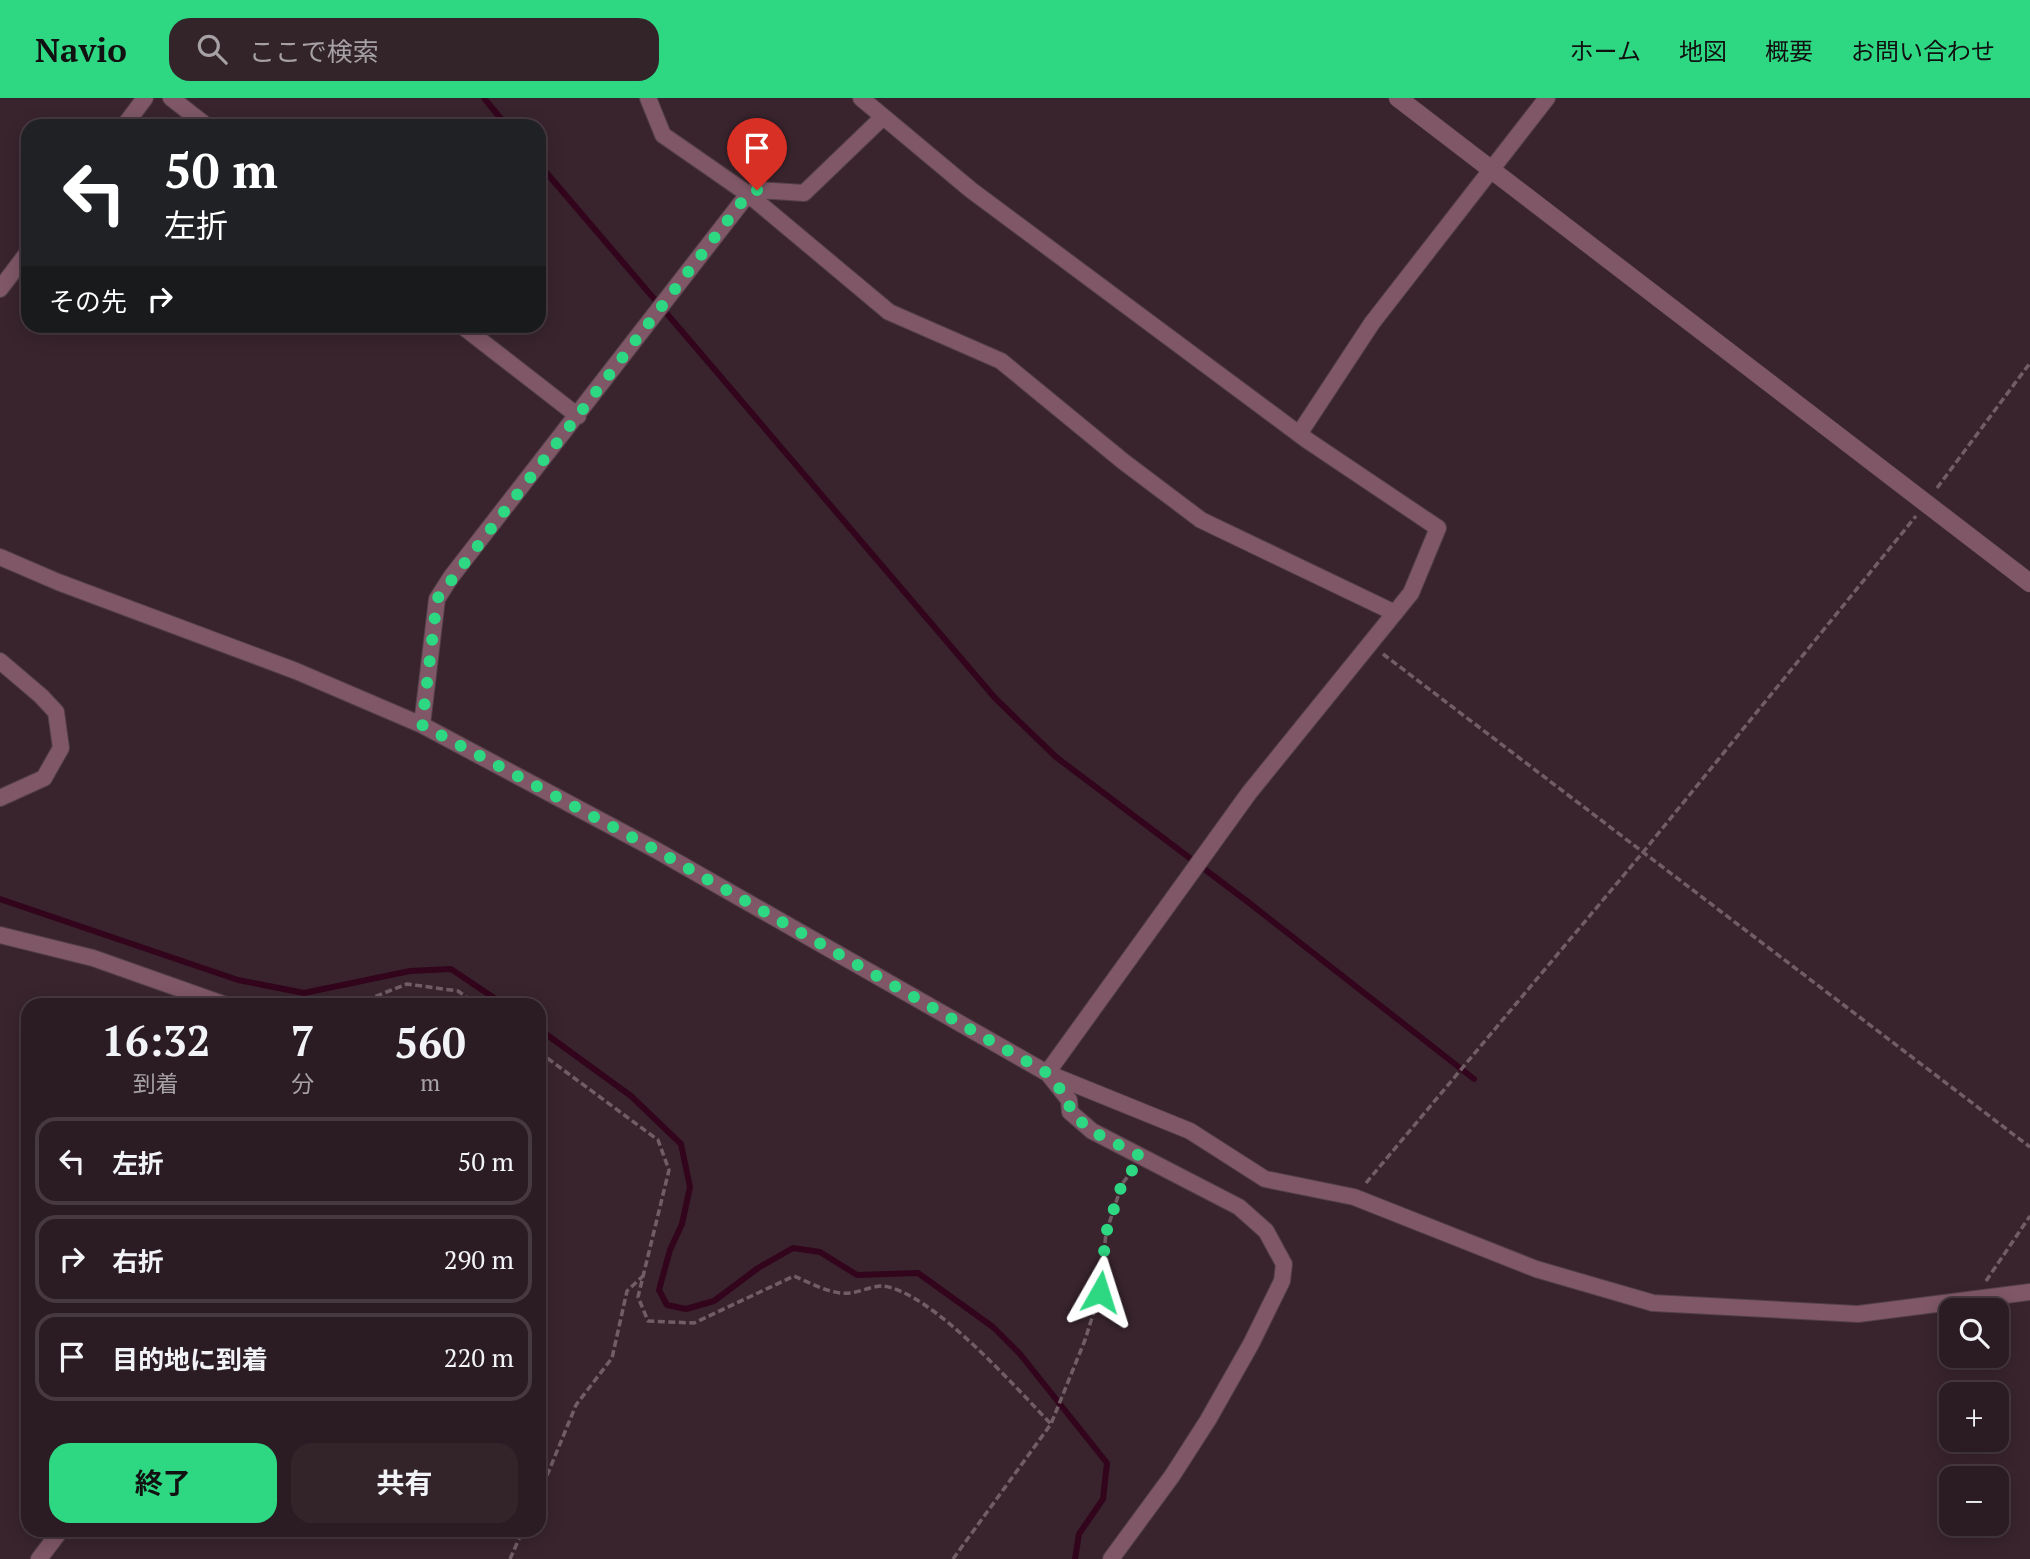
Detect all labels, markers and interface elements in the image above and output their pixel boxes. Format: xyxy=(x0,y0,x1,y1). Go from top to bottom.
search box xyxy=(169,18,659,81)
text: Navio xyxy=(35,28,127,71)
icon: search xyxy=(193,30,231,68)
text: ここで検索 xyxy=(249,34,379,68)
text: ホーム xyxy=(1570,35,1641,67)
text: 地図 xyxy=(1679,35,1727,67)
text: 概要 xyxy=(1765,35,1813,67)
text: お問い合わせ xyxy=(1851,35,1995,67)
pin xyxy=(727,118,787,190)
icon: arrive xyxy=(738,129,776,167)
text: 50 m xyxy=(164,137,278,202)
icon: left xyxy=(49,147,140,238)
text: 左折 xyxy=(164,204,228,246)
icon: right xyxy=(141,280,179,318)
text: その先 xyxy=(49,284,127,318)
text: 16:32 xyxy=(101,1012,211,1068)
text: 7 xyxy=(291,1012,314,1068)
text: 560 xyxy=(395,1014,466,1070)
text: m xyxy=(420,1067,440,1098)
text: 到着 xyxy=(133,1068,179,1099)
text: 分 xyxy=(291,1068,314,1099)
icon: left xyxy=(53,1142,91,1180)
text: 50 m xyxy=(458,1144,514,1178)
text: 左折 xyxy=(112,1146,164,1180)
icon: right xyxy=(53,1240,91,1278)
text: 290 m xyxy=(444,1242,514,1276)
text: 右折 xyxy=(112,1244,164,1278)
position arrow xyxy=(1063,1255,1137,1329)
map controls xyxy=(1939,1298,2009,1536)
button: search xyxy=(1939,1298,2009,1368)
icon: arrive xyxy=(53,1338,91,1376)
text: 220 m xyxy=(444,1340,514,1374)
text: 目的地に到着 xyxy=(112,1342,268,1376)
button: + xyxy=(1939,1382,2009,1452)
button: 終了 xyxy=(49,1443,277,1523)
button: 共有 xyxy=(291,1443,518,1523)
button: − xyxy=(1939,1466,2009,1536)

